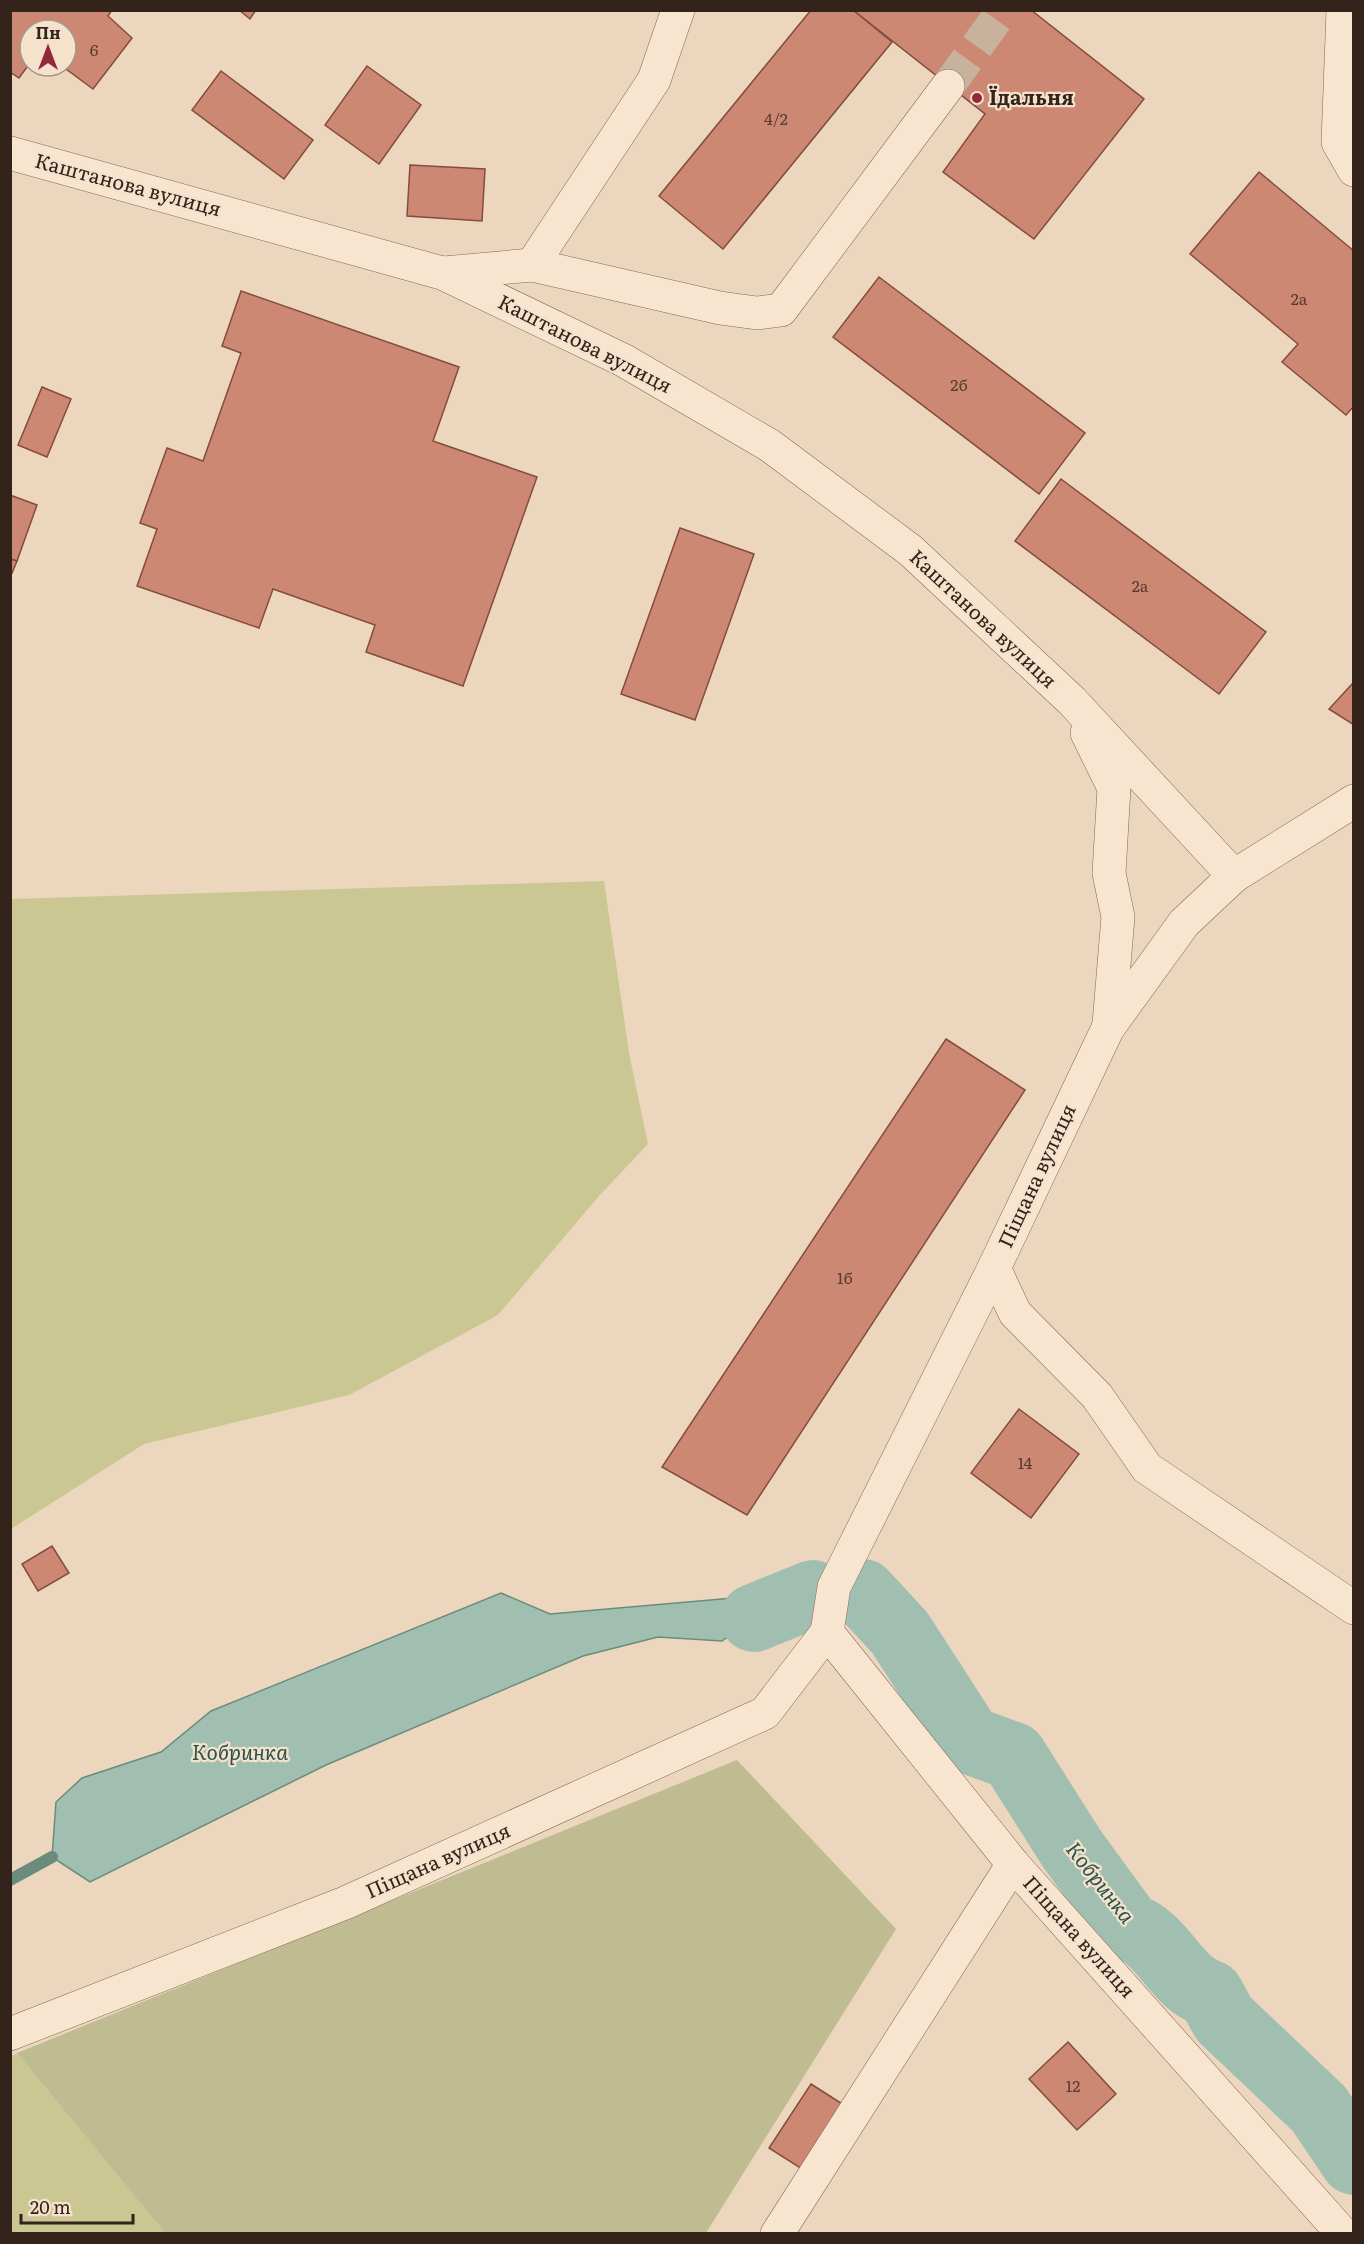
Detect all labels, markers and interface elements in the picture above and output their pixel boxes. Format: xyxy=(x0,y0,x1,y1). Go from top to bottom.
north arrow xyxy=(18,18,78,78)
text: Пн xyxy=(36,20,60,44)
house number: 6 xyxy=(90,37,99,61)
place label: Їдальня xyxy=(989,81,1074,111)
marker: Їдальня xyxy=(970,91,984,105)
house number: 4/2 xyxy=(764,106,788,130)
street label: Каштанова вулиця xyxy=(32,144,225,222)
street label: Каштанова вулиця xyxy=(494,285,678,399)
house number: 2а xyxy=(1291,286,1308,310)
house number: 2б xyxy=(950,372,968,396)
street label: Каштанова вулиця xyxy=(904,541,1065,694)
house number: 2а xyxy=(1132,573,1149,597)
street label: Піщана вулиця xyxy=(989,1098,1082,1252)
house number: 1б xyxy=(837,1265,853,1289)
house number: 14 xyxy=(1018,1450,1033,1474)
water label: Кобринка xyxy=(192,1735,288,1766)
street label: Піщана вулиця xyxy=(360,1814,514,1905)
water label: Кобринка xyxy=(1060,1834,1144,1929)
street label: Піщана вулиця xyxy=(1017,1868,1144,2004)
house number: 12 xyxy=(1066,2073,1080,2097)
scale bar xyxy=(21,2187,134,2225)
text: 20 m xyxy=(30,2193,71,2220)

